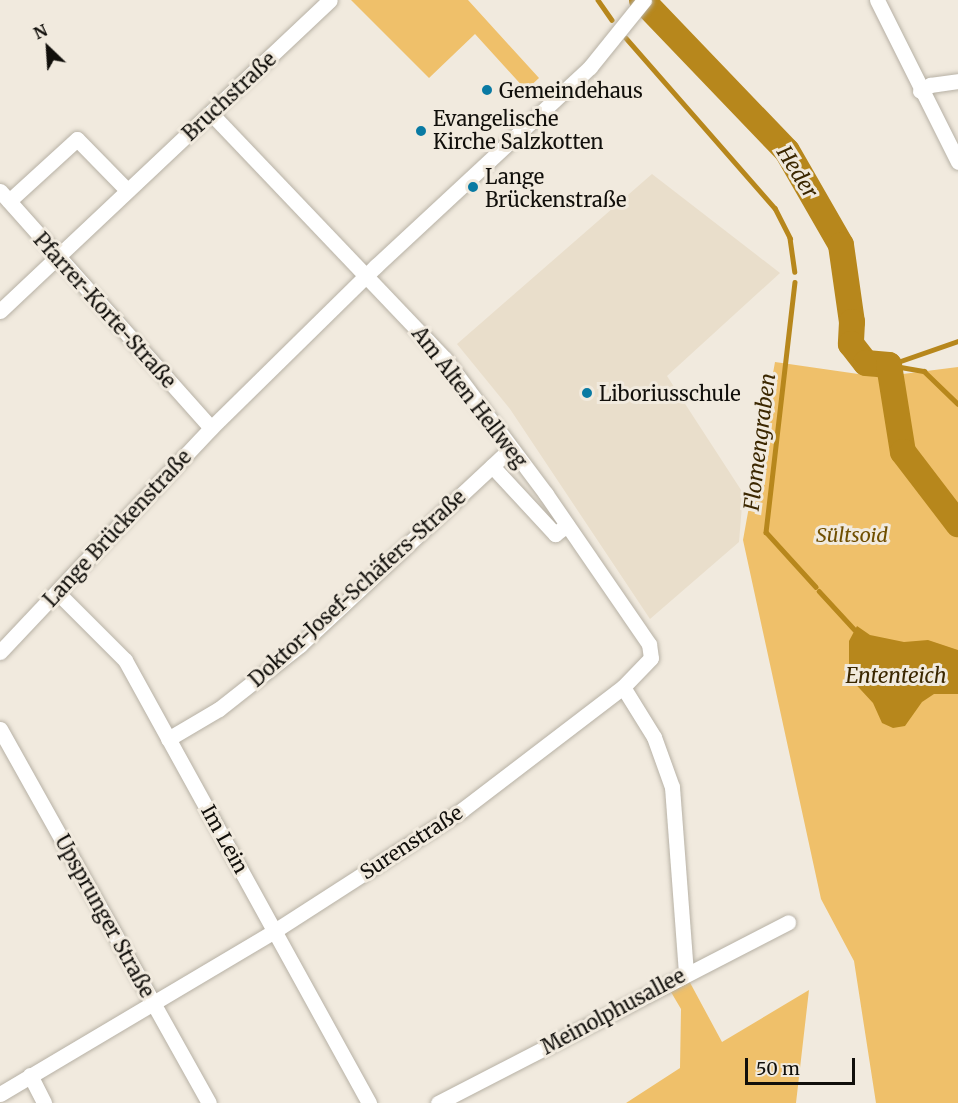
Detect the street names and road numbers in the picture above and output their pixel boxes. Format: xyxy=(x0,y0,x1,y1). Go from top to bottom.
street label: Bruchstraße xyxy=(177,47,281,145)
street label: Pfarrer-Korte-Straße xyxy=(29,227,181,393)
street label: Am Alten Hellweg xyxy=(407,322,533,472)
street label: Lange Brückenstraße xyxy=(38,445,196,611)
street label: Doktor-Josef-Schäfers-Straße xyxy=(244,484,470,692)
street label: Surenstraße xyxy=(355,800,467,884)
street label: Im Lein xyxy=(196,801,254,877)
street label: Upsprunger Straße xyxy=(50,830,160,1002)
street label: Meinolphusallee xyxy=(537,963,689,1059)

